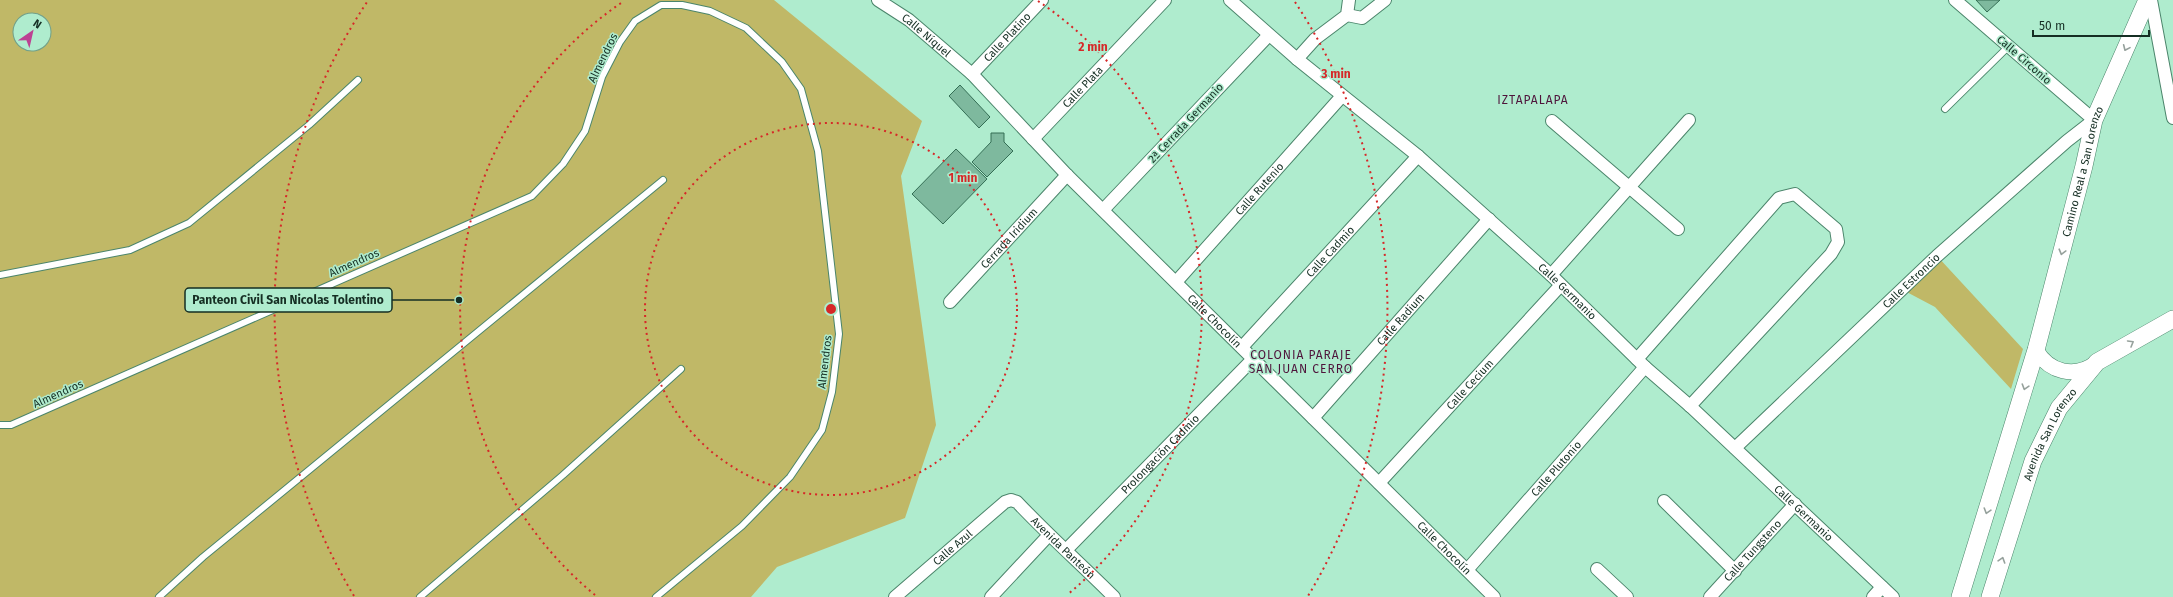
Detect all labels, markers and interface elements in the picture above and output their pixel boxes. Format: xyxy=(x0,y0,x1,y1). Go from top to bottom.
street label: Calle Platino xyxy=(981,10,1033,64)
street label: Calle Níquel xyxy=(900,11,954,60)
north arrow xyxy=(12,12,52,52)
scale bar xyxy=(2033,12,2149,38)
text: N xyxy=(31,17,44,32)
text: 50 m xyxy=(2039,19,2065,33)
street label: Almendros xyxy=(585,31,621,85)
street label: Calle Circonio xyxy=(1994,33,2054,87)
text: 2 min xyxy=(1078,40,1108,54)
one-way arrow xyxy=(2122,45,2130,52)
street label: Calle Plata xyxy=(1060,63,1105,110)
text: 3 min xyxy=(1320,67,1351,81)
street label: 2ª Cerrada Germanio xyxy=(1146,81,1226,165)
district label: IZTAPALAPA xyxy=(1497,93,1569,107)
street label: Camino Real a San Lorenzo xyxy=(2059,104,2106,238)
street label: Calle Rutenio xyxy=(1232,160,1286,218)
text: 1 min xyxy=(949,171,977,185)
street label: Cerrada Iridium xyxy=(978,205,1040,271)
street label: Calle Cadmio xyxy=(1303,223,1357,280)
street label: Almendros xyxy=(327,246,381,280)
one-way arrow xyxy=(2058,248,2067,255)
street label: Calle Estroncio xyxy=(1880,250,1942,311)
street label: Calle Germanio xyxy=(1536,260,1599,322)
callout: Panteon Civil San Nicolas Tolentino xyxy=(185,288,392,312)
street label: Calle Radium xyxy=(1374,290,1427,348)
street label: Calle Chocolín xyxy=(1185,291,1244,350)
text: Panteon Civil San Nicolas Tolentino xyxy=(192,293,384,307)
centre of rings xyxy=(824,302,838,316)
street label: Almendros xyxy=(815,335,835,389)
one-way arrow xyxy=(2127,340,2134,348)
district label: COLONIA PARAJE SAN JUAN CERRO xyxy=(1249,348,1353,376)
street label: Calle Cecium xyxy=(1443,357,1496,412)
street label: Almendros xyxy=(31,377,85,411)
one-way arrow xyxy=(2021,383,2030,390)
street label: Avenida San Lorenzo xyxy=(2021,385,2079,482)
street label: Prolongación Cadmio xyxy=(1118,412,1202,496)
street label: Calle Plutonio xyxy=(1528,438,1584,499)
street label: Calle Germanio xyxy=(1772,482,1836,544)
one-way arrow xyxy=(1983,508,1992,515)
street label: Avenida Panteón xyxy=(1029,514,1098,581)
street label: Calle Tungsteno xyxy=(1721,517,1784,584)
street label: Calle Chocolín xyxy=(1415,518,1474,577)
street label: Calle Azul xyxy=(930,527,975,568)
one-way arrow xyxy=(1997,556,2006,563)

